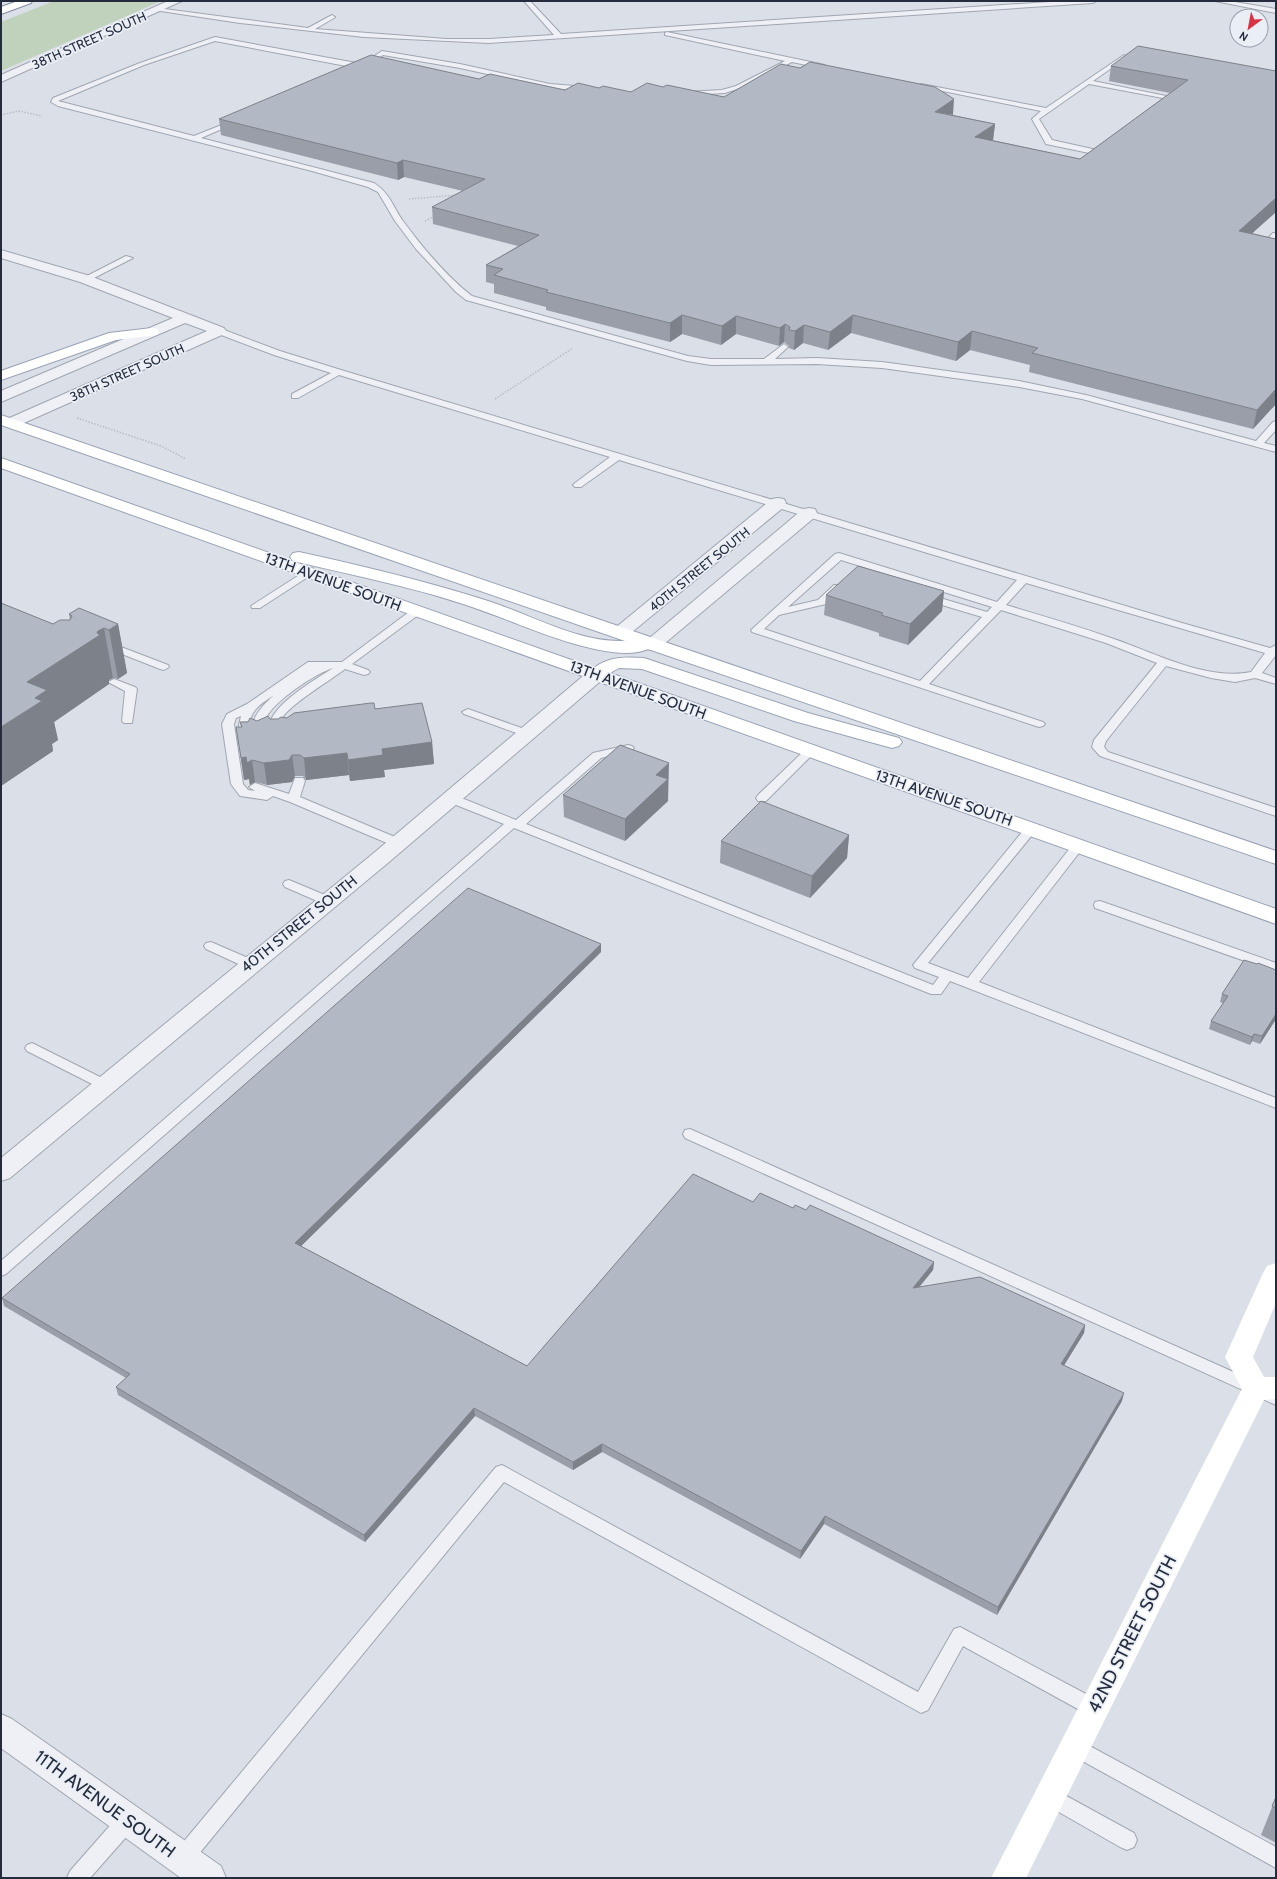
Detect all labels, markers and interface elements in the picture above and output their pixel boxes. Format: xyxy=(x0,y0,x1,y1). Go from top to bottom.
street label: 38TH STREET SOUTH xyxy=(29,8,149,72)
north arrow xyxy=(1229,8,1269,48)
text: N xyxy=(1237,28,1251,44)
street label: 38TH STREET SOUTH xyxy=(67,340,187,404)
street label: 40TH STREET SOUTH xyxy=(645,523,753,615)
street label: 13TH AVENUE SOUTH xyxy=(262,549,404,615)
street label: 13TH AVENUE SOUTH xyxy=(567,657,709,723)
street label: 13TH AVENUE SOUTH xyxy=(873,766,1015,830)
street label: 40TH STREET SOUTH xyxy=(237,872,361,976)
street label: 42ND STREET SOUTH xyxy=(1083,1552,1181,1716)
street label: 11TH AVENUE SOUTH xyxy=(30,1746,180,1862)

